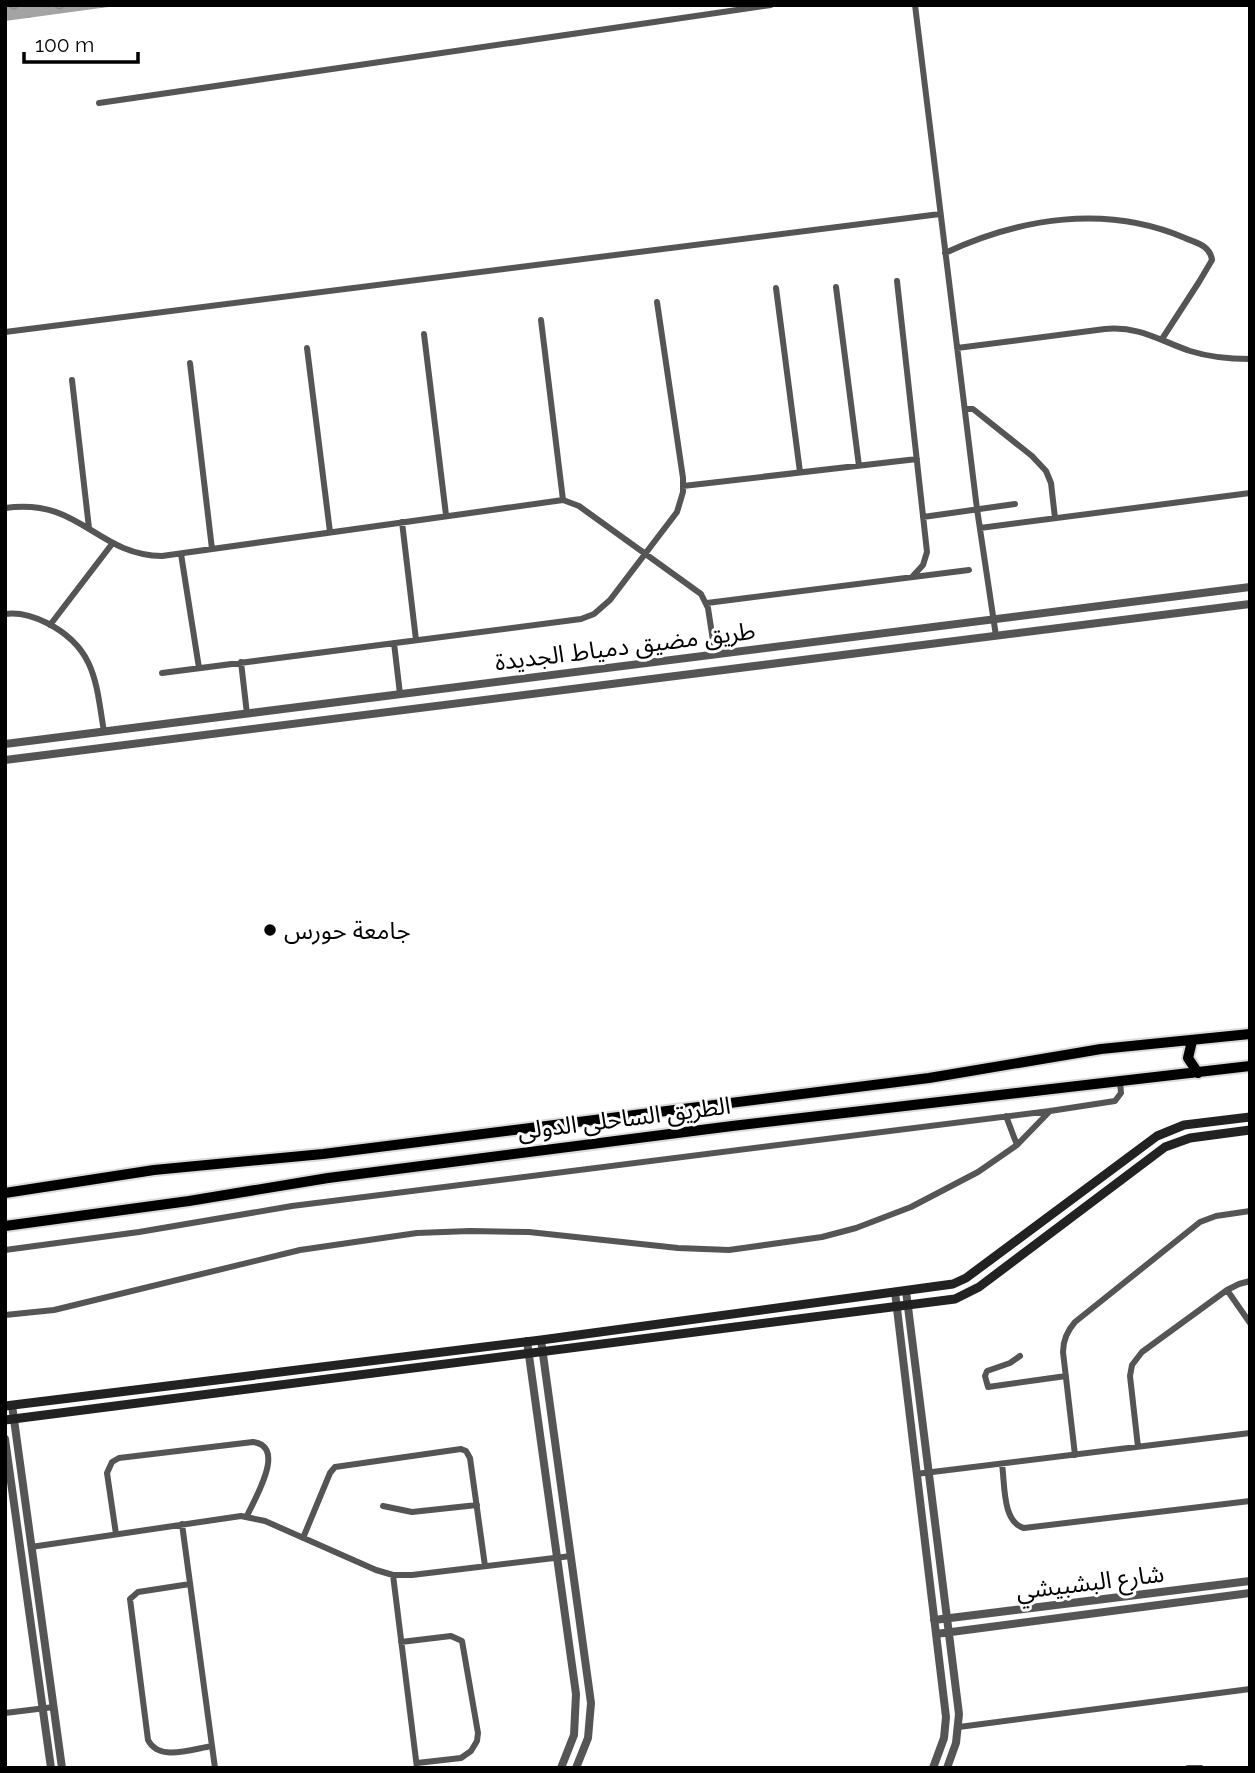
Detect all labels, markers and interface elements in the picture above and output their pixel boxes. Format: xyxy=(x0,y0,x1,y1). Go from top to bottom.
scale bar xyxy=(24,21,138,65)
text: 100 m xyxy=(35,32,94,57)
street label: طريق مضيق دمياط الجديدة xyxy=(493,616,757,677)
place label: جامعة حورس xyxy=(284,916,411,945)
marker: جامعة حورس xyxy=(262,922,278,938)
street label: الطريق الساحلى الدولى xyxy=(516,1091,732,1146)
street label: شارع البشبيشي xyxy=(1014,1559,1166,1610)

